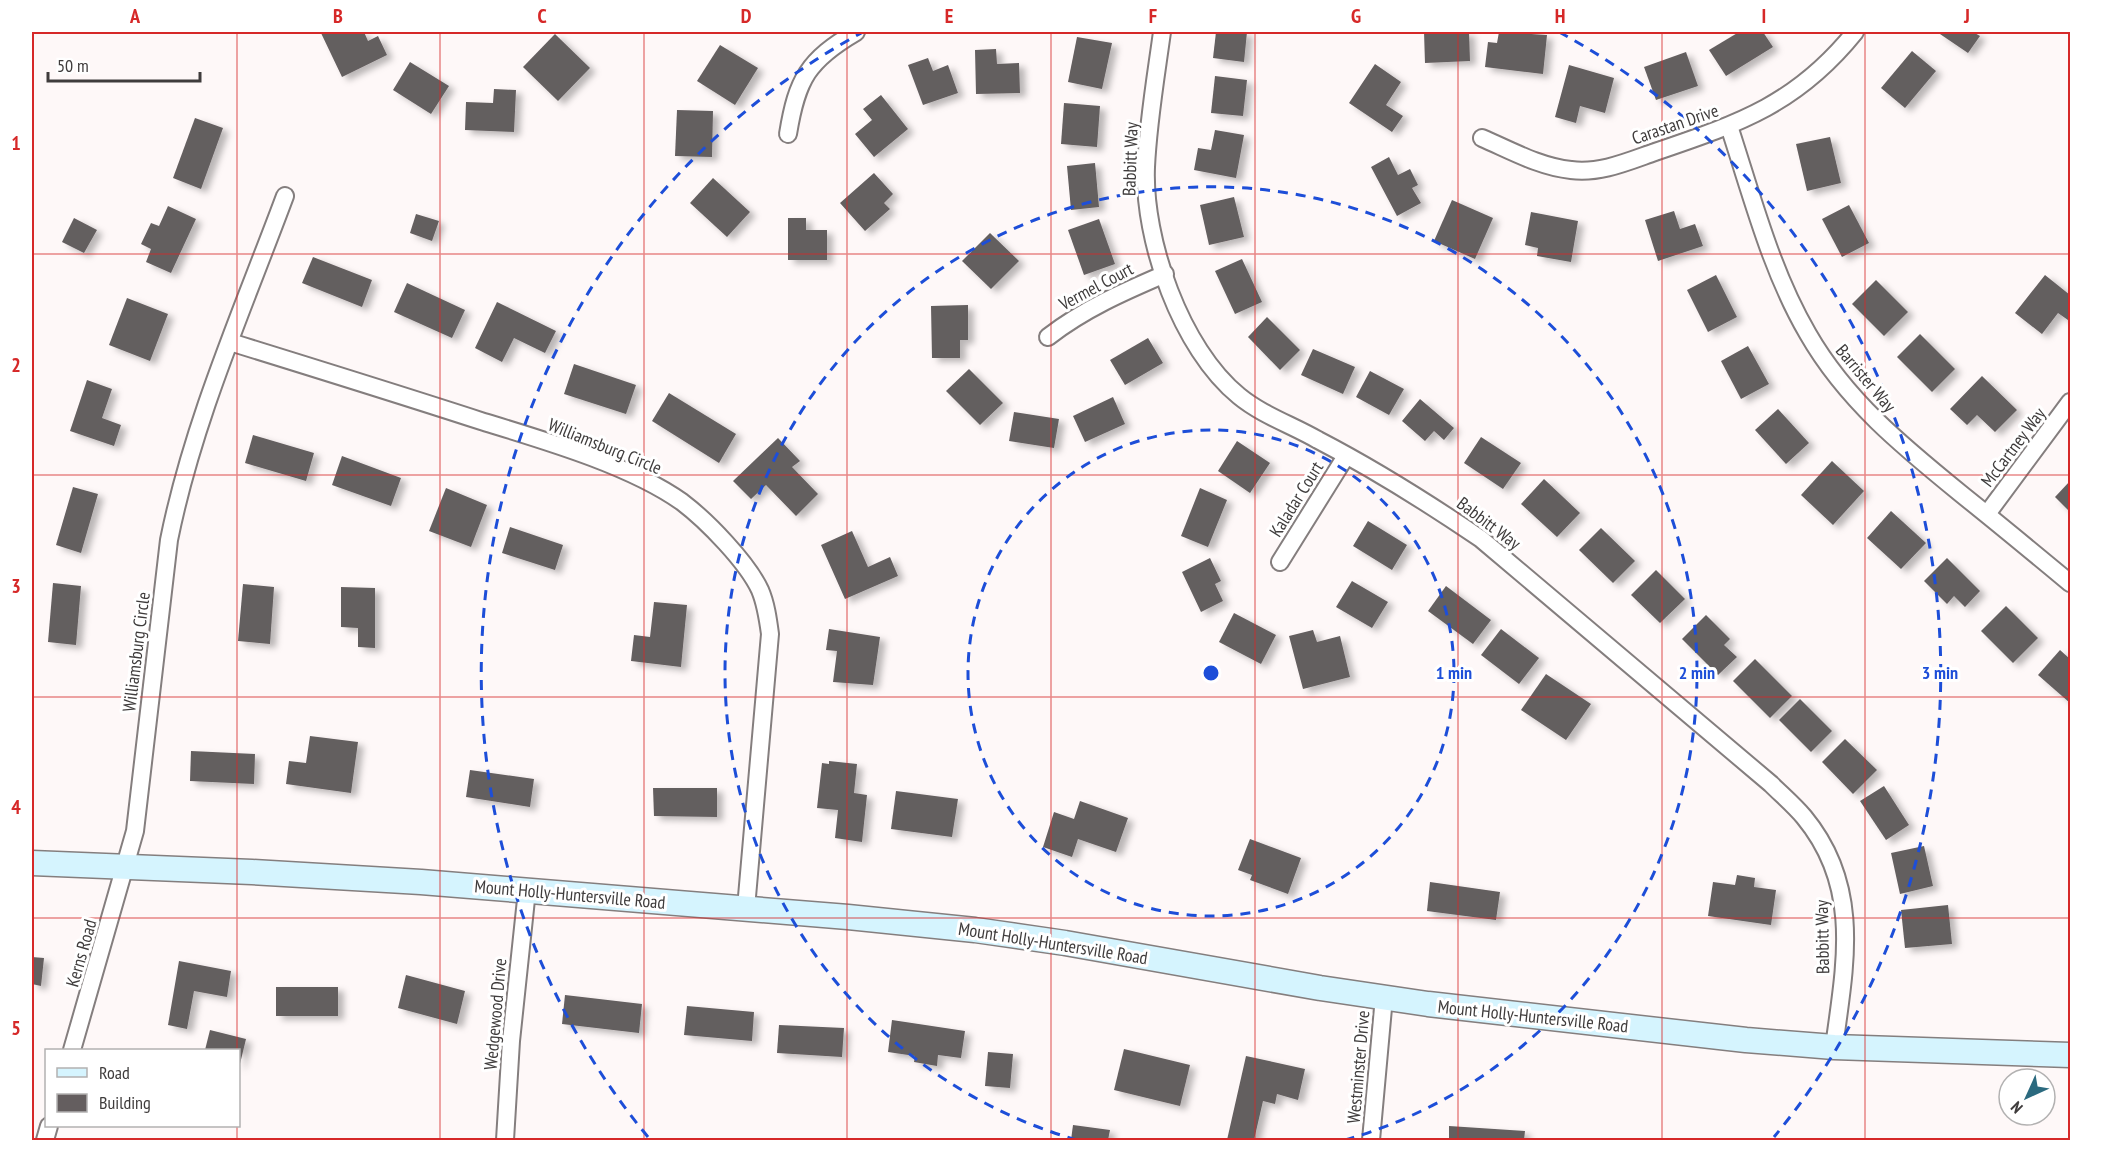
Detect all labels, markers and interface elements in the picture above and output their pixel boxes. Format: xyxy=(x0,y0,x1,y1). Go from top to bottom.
text: A xyxy=(129,3,141,29)
text: B xyxy=(333,3,343,29)
text: C xyxy=(537,3,547,29)
text: D xyxy=(741,3,752,29)
text: E xyxy=(945,3,953,29)
text: F xyxy=(1149,3,1157,29)
text: G xyxy=(1351,3,1361,29)
text: H xyxy=(1555,3,1565,29)
text: I xyxy=(1762,3,1766,29)
text: J xyxy=(1963,3,1970,29)
scale bar xyxy=(48,45,200,83)
text: 50 m xyxy=(57,54,89,77)
street label: Carastan Drive xyxy=(1629,98,1721,150)
street label: Babbitt Way xyxy=(1117,121,1143,196)
text: 1 xyxy=(11,130,21,156)
street label: Vermel Court xyxy=(1054,257,1137,316)
street label: Barrister Way xyxy=(1831,339,1901,417)
text: 2 xyxy=(11,352,21,378)
street label: McCartney Way xyxy=(1976,402,2051,491)
street label: Williamsburg Circle xyxy=(545,413,665,479)
street label: Kaladar Court xyxy=(1264,457,1328,541)
street label: Babbitt Way xyxy=(1452,492,1526,555)
text: 3 xyxy=(11,573,21,599)
street label: Williamsburg Circle xyxy=(117,591,155,713)
text: 1 min xyxy=(1436,661,1472,684)
text: 2 min xyxy=(1679,661,1715,684)
text: 3 min xyxy=(1922,661,1958,684)
centre of rings xyxy=(1201,663,1221,683)
text: 4 xyxy=(11,794,21,820)
street label: Mount Holly-Huntersville Road xyxy=(474,874,666,914)
street label: Babbitt Way xyxy=(1810,900,1834,974)
street label: Kerns Road xyxy=(60,917,102,989)
street label: Mount Holly-Huntersville Road xyxy=(957,917,1149,969)
street label: Wedgewood Drive xyxy=(479,957,511,1071)
street label: Mount Holly-Huntersville Road xyxy=(1437,995,1629,1037)
street label: Westminster Drive xyxy=(1342,1010,1374,1124)
text: 5 xyxy=(11,1015,21,1041)
legend xyxy=(45,1049,240,1127)
text: Road xyxy=(99,1061,130,1084)
north arrow xyxy=(1997,1067,2057,1127)
text: Building xyxy=(99,1091,151,1114)
text: N xyxy=(2006,1097,2027,1118)

